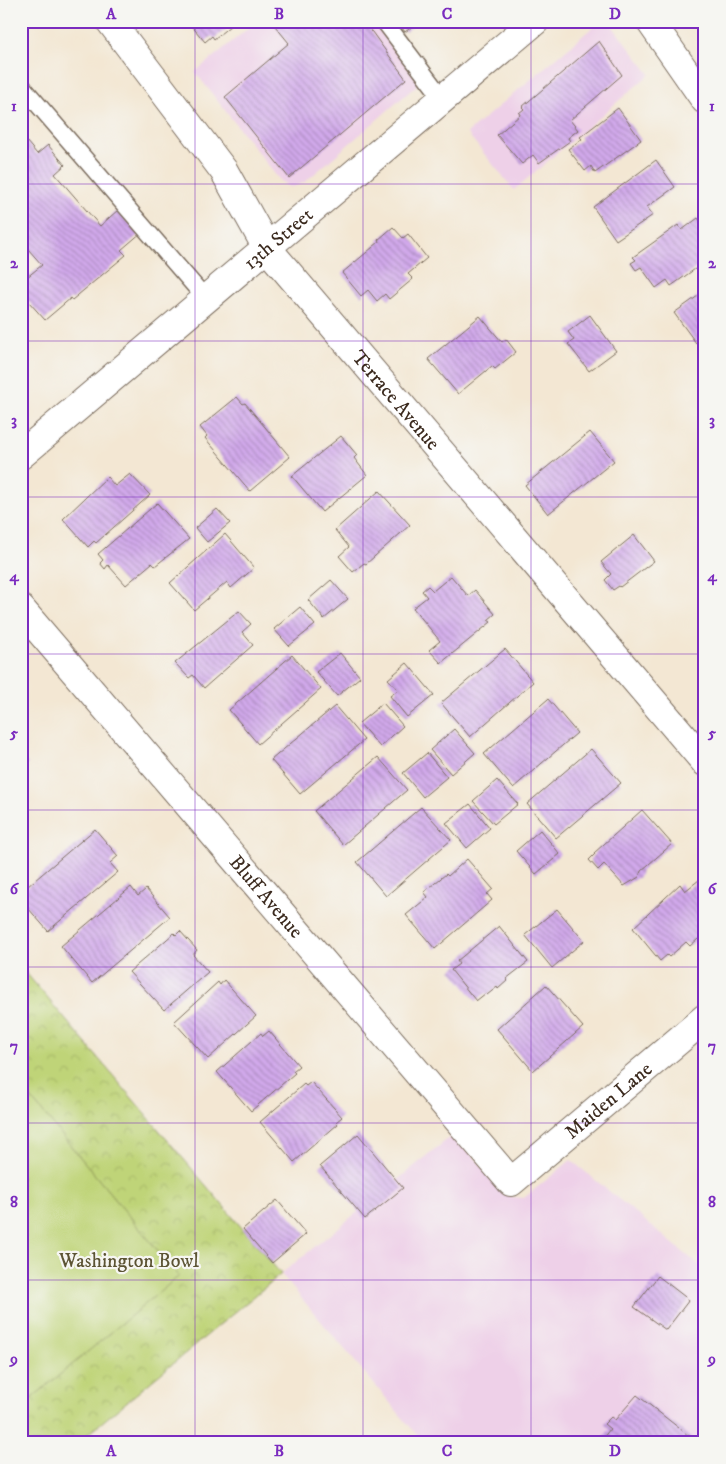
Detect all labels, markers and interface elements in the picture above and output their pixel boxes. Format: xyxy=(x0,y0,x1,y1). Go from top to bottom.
text: A xyxy=(105,4,117,24)
text: B xyxy=(274,4,284,24)
text: C xyxy=(442,4,452,24)
text: D xyxy=(609,4,621,24)
text: 1 xyxy=(11,96,17,116)
text: 1 xyxy=(709,96,715,116)
street label: 13th Street xyxy=(239,203,319,276)
text: 2 xyxy=(10,253,19,273)
text: 2 xyxy=(708,253,717,273)
street label: Terrace Avenue xyxy=(346,346,445,456)
text: 3 xyxy=(11,410,17,430)
text: 3 xyxy=(709,410,715,430)
text: 4 xyxy=(8,566,19,586)
text: 4 xyxy=(706,566,717,586)
text: 5 xyxy=(9,723,18,743)
text: 5 xyxy=(707,723,716,743)
street label: Bluff Avenue xyxy=(223,851,308,944)
text: 6 xyxy=(10,879,20,899)
text: 6 xyxy=(708,879,718,899)
text: 7 xyxy=(10,1036,18,1056)
text: 7 xyxy=(708,1036,716,1056)
street label: Maiden Lane xyxy=(560,1057,658,1145)
text: 8 xyxy=(10,1192,18,1212)
text: 8 xyxy=(708,1192,716,1212)
park label: Washington Bowl xyxy=(58,1249,199,1274)
text: 9 xyxy=(9,1349,18,1369)
text: 9 xyxy=(707,1349,716,1369)
text: A xyxy=(105,1441,117,1461)
text: B xyxy=(274,1441,284,1461)
text: C xyxy=(442,1441,452,1461)
text: D xyxy=(609,1441,621,1461)

